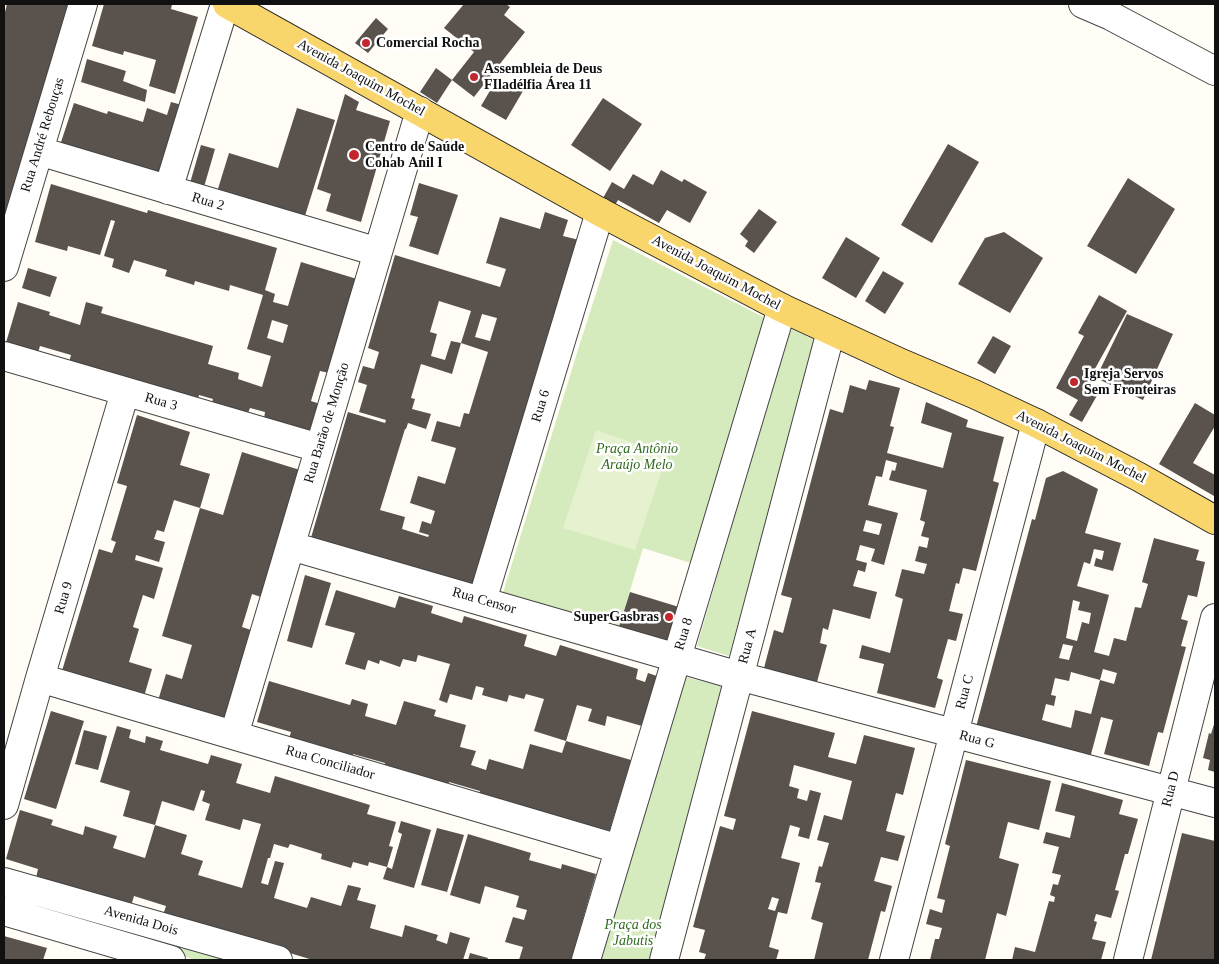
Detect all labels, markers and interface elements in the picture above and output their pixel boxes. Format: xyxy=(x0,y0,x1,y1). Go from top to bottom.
place label: Comercial Rocha xyxy=(376,35,480,51)
street label: Avenida Joaquim Mochel xyxy=(294,36,428,120)
marker: Comercial Rocha xyxy=(360,37,372,49)
place label: Assembleia de Deus FIladélfia Área 11 xyxy=(484,61,602,94)
marker: Assembleia de Deus FIladélfia Área 11 xyxy=(468,71,480,83)
street label: Rua André Rebouças xyxy=(18,76,68,194)
place label: Centro de Saúde Cohab Anil I xyxy=(365,139,464,172)
marker: Centro de Saúde Cohab Anil I xyxy=(347,148,361,162)
street label: Rua 2 xyxy=(190,189,226,215)
street label: Avenida Joaquim Mochel xyxy=(649,232,783,314)
street label: Rua Barão de Monção xyxy=(301,361,353,485)
place label: Igreja Servos Sem Fronteiras xyxy=(1084,366,1176,398)
marker: Igreja Servos Sem Fronteiras xyxy=(1068,376,1080,388)
street label: Rua 6 xyxy=(528,388,554,424)
street label: Rua 3 xyxy=(143,389,179,415)
street label: Avenida Joaquim Mochel xyxy=(1013,407,1149,487)
park label: Praça Antônio Araújo Melo xyxy=(596,441,678,474)
street label: Rua 9 xyxy=(51,580,77,616)
street label: Rua Censor xyxy=(450,584,518,618)
place label: SuperGasbras xyxy=(573,609,659,625)
marker: SuperGasbras xyxy=(663,611,675,623)
street label: Rua 8 xyxy=(671,616,697,652)
street label: Rua A xyxy=(735,626,761,666)
street label: Rua C xyxy=(952,673,978,711)
street label: Rua G xyxy=(957,727,997,753)
street label: Rua Conciliador xyxy=(283,742,377,784)
street label: Rua D xyxy=(1158,769,1184,809)
street label: Avenida Dois xyxy=(102,902,180,940)
park label: Praça dos Jabutis xyxy=(604,917,662,950)

